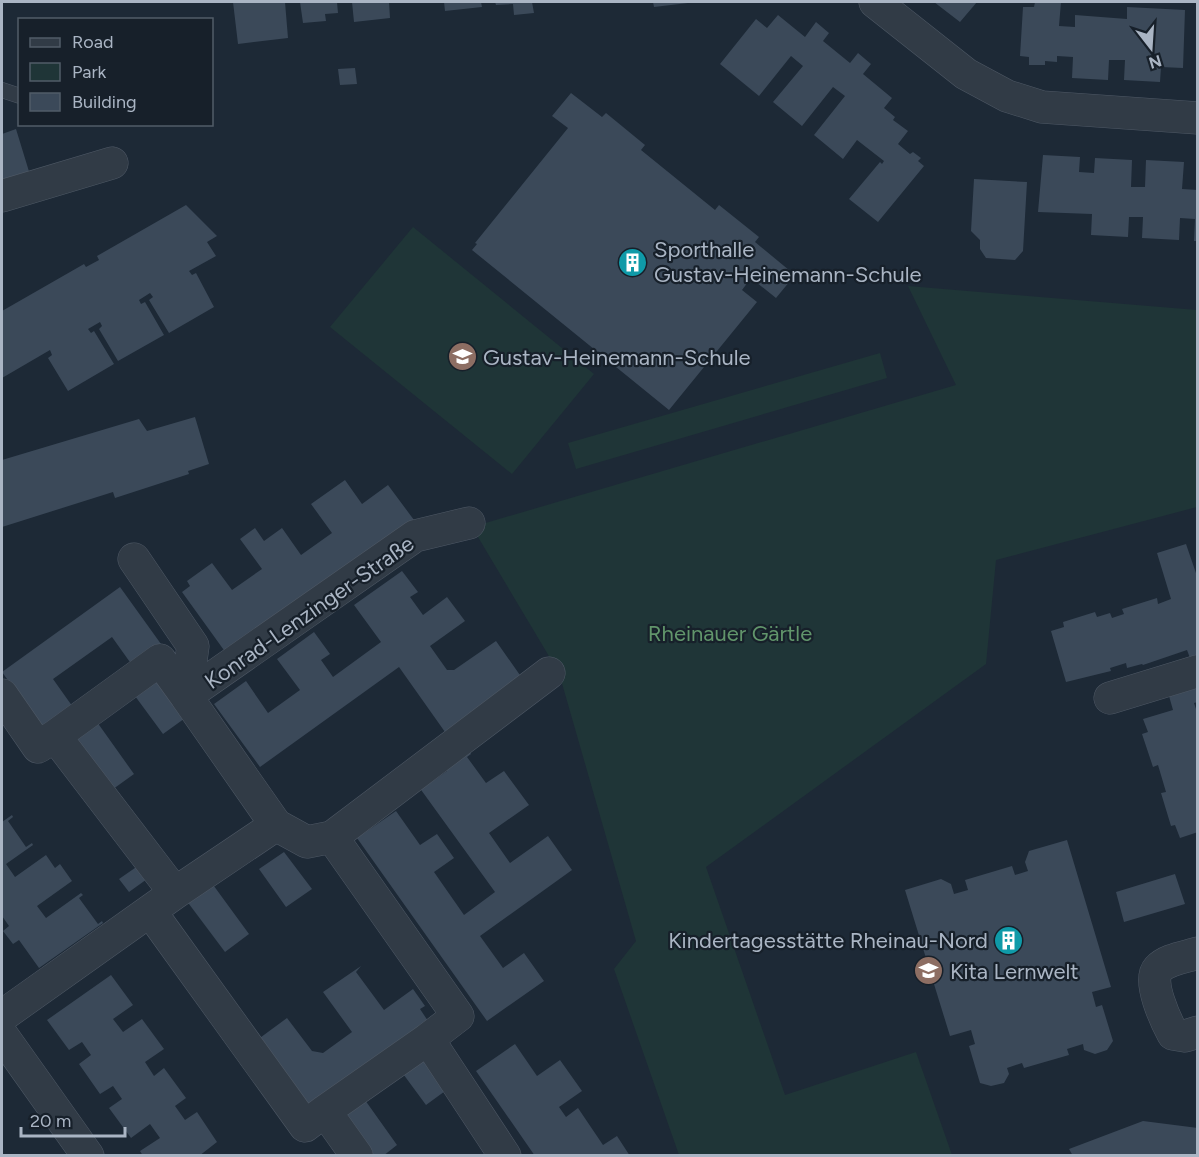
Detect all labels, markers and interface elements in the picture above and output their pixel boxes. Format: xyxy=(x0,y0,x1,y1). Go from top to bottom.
legend xyxy=(18,18,213,126)
north arrow xyxy=(1121,18,1181,78)
text: Road xyxy=(72,31,113,53)
text: N xyxy=(1147,51,1164,73)
text: Park xyxy=(72,61,107,83)
text: Building xyxy=(72,91,137,113)
place label: Sporthalle Gustav-Heinemann-Schule xyxy=(654,236,922,288)
building icon: Sporthalle Gustav-Heinemann-Schule xyxy=(617,246,649,278)
school or university icon: Gustav-Heinemann-Schule xyxy=(446,341,478,373)
place label: Gustav-Heinemann-Schule xyxy=(483,344,751,371)
street label: Konrad-Lenzinger-Straße xyxy=(199,530,419,695)
park label: Rheinauer Gärtle xyxy=(648,620,812,647)
building icon: Kindertagesstätte Rheinau-Nord xyxy=(993,924,1025,956)
place label: Kindertagesstätte Rheinau-Nord xyxy=(668,927,988,954)
school or university icon: Kita Lernwelt xyxy=(913,955,945,987)
place label: Kita Lernwelt xyxy=(950,958,1079,985)
scale bar xyxy=(21,1100,124,1138)
text: 20 m xyxy=(30,1110,71,1132)

